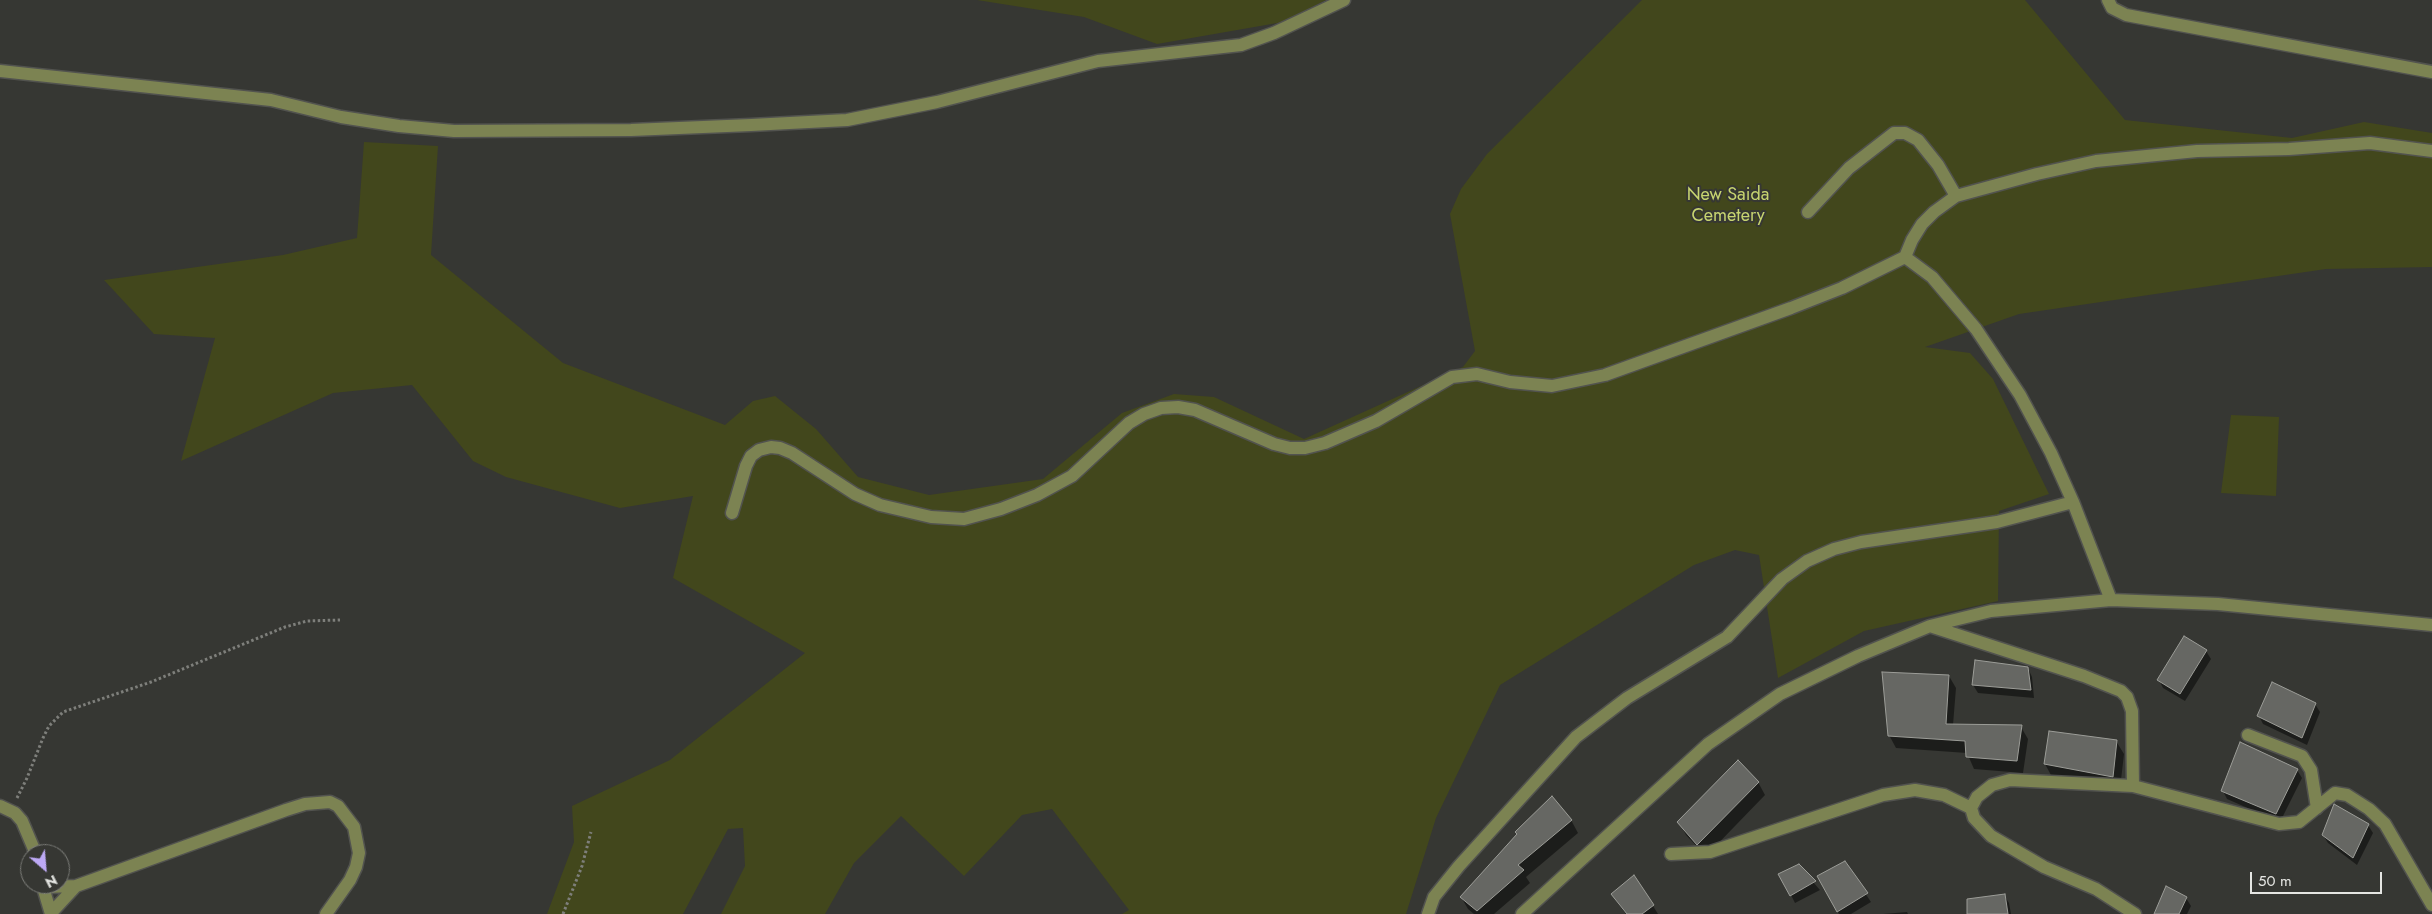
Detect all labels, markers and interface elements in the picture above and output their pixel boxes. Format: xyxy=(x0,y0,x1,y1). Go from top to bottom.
park label: New Saida Cemetery xyxy=(1687,185,1769,228)
north arrow xyxy=(20,844,70,894)
scale bar xyxy=(2252,862,2384,894)
text: N xyxy=(42,870,61,893)
text: 50 m xyxy=(2258,870,2292,892)

